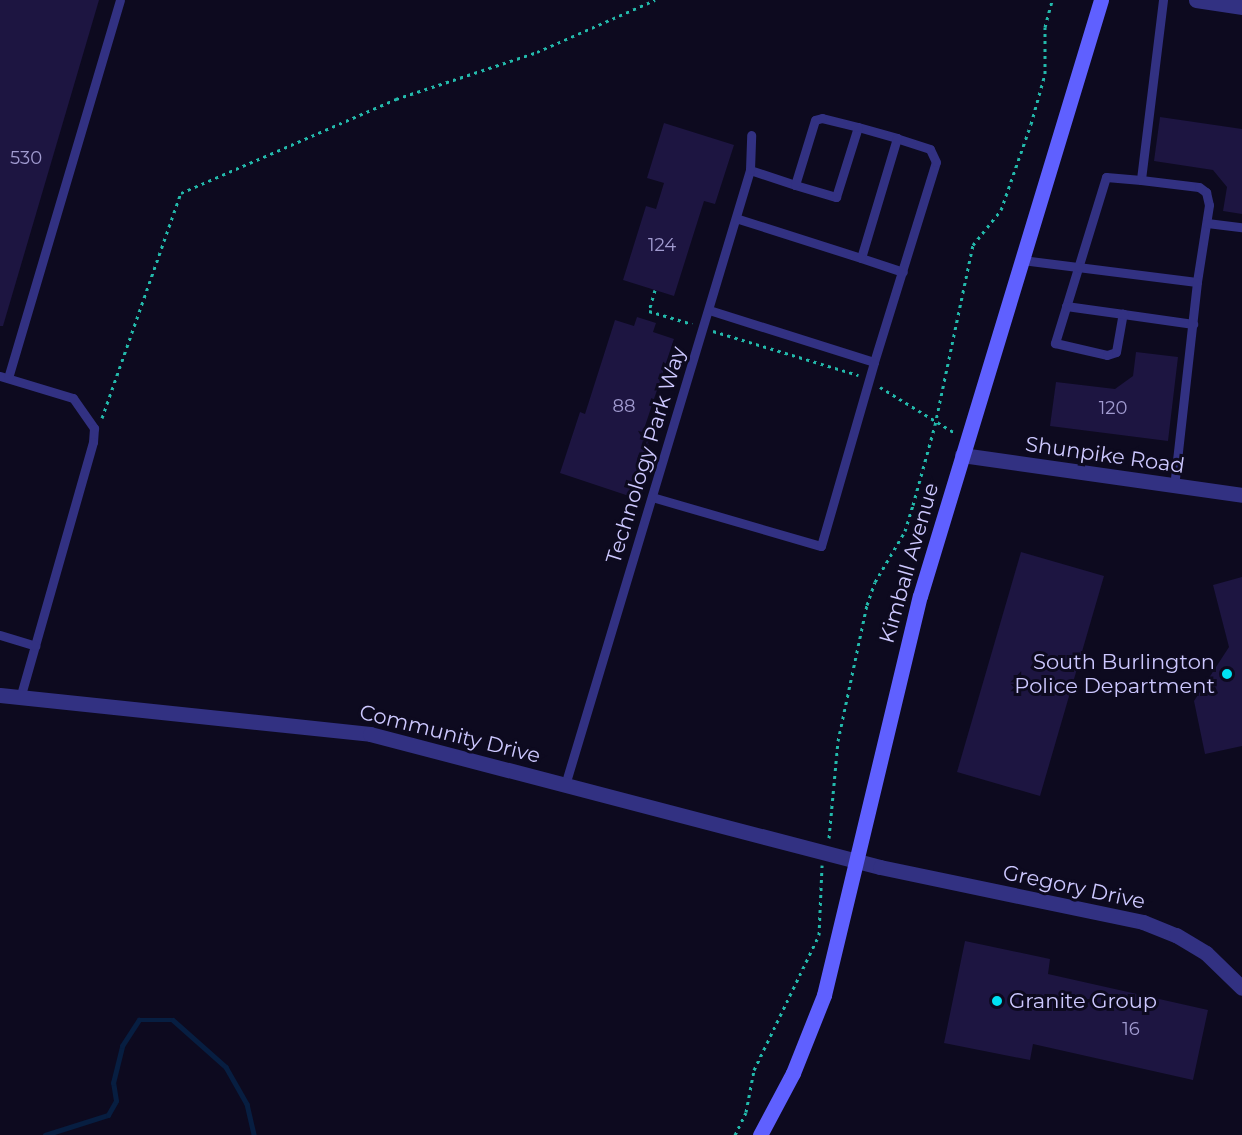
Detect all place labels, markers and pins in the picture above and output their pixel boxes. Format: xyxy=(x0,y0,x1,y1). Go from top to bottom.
place label: South Burlington Police Department xyxy=(1014,649,1215,699)
marker: South Burlington Police Department xyxy=(1220,667,1234,681)
place label: Granite Group xyxy=(1009,988,1157,1014)
marker: Granite Group xyxy=(990,994,1004,1008)

